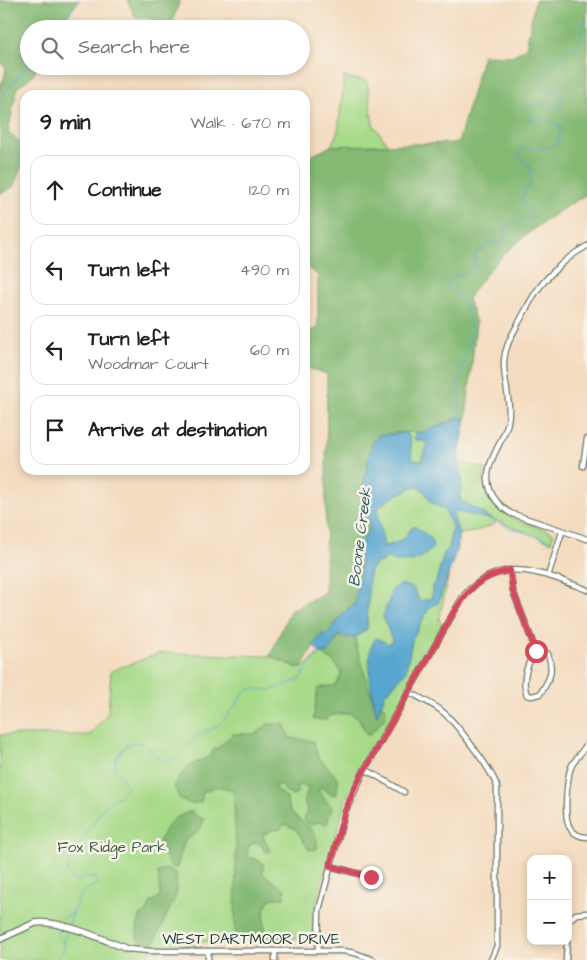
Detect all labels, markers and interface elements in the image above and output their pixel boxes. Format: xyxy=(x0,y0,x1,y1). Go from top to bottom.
search box xyxy=(20,20,310,75)
icon: search xyxy=(38,34,66,62)
text: Search here xyxy=(78,34,190,61)
text: 9 min xyxy=(40,108,90,137)
text: Walk · 670 m xyxy=(191,112,290,134)
icon: ahead xyxy=(41,176,69,204)
text: Continue xyxy=(88,177,162,204)
text: 120 m xyxy=(249,179,289,201)
icon: left xyxy=(41,256,69,284)
text: Turn left xyxy=(88,257,169,284)
text: 490 m xyxy=(240,259,289,281)
text: Turn left xyxy=(88,326,169,353)
icon: left xyxy=(41,336,69,364)
text: 60 m xyxy=(250,339,289,361)
text: Woodmar Court xyxy=(88,353,209,375)
icon: arrive xyxy=(41,416,69,444)
text: Arrive at destination xyxy=(88,417,267,444)
water label: Boone Creek xyxy=(343,485,377,588)
route start xyxy=(525,640,548,663)
park label: Fox Ridge Park xyxy=(57,837,167,859)
map controls xyxy=(527,855,572,945)
button: + xyxy=(527,855,572,900)
route end xyxy=(360,866,383,889)
button: − xyxy=(527,900,572,945)
street label: WEST DARTMOOR DRIVE xyxy=(162,929,340,950)

